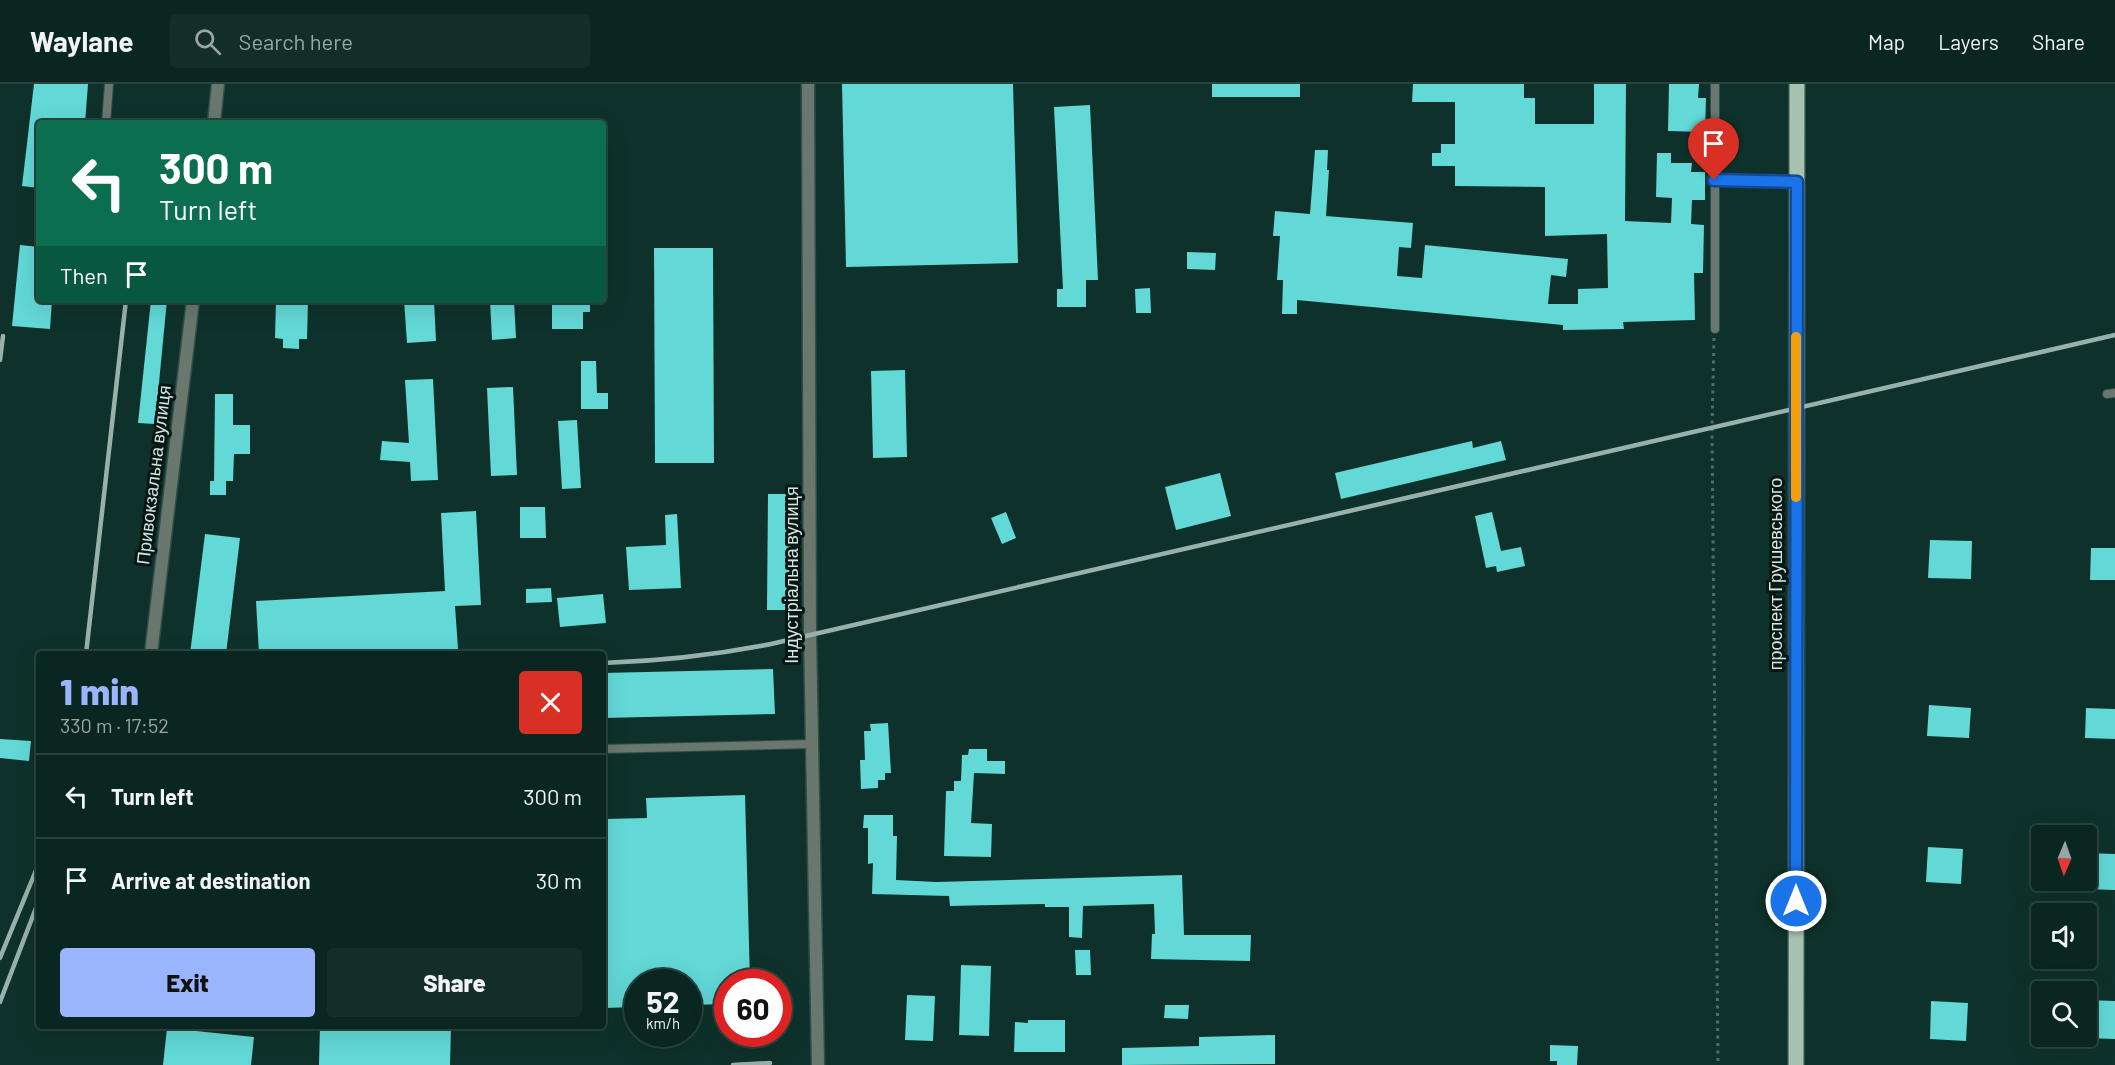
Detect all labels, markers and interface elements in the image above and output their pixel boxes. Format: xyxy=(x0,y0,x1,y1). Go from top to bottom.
search box xyxy=(170,14,590,68)
text: Waylane xyxy=(30,24,134,58)
icon: search xyxy=(191,25,224,58)
text: Search here xyxy=(239,28,353,54)
text: Map xyxy=(1868,29,1905,54)
text: Layers xyxy=(1938,29,1999,54)
text: Share xyxy=(2032,29,2085,54)
pin xyxy=(1688,118,1739,180)
icon: arrive xyxy=(1697,127,1730,160)
text: 300 m xyxy=(159,142,273,192)
icon: left xyxy=(60,144,138,222)
text: Turn left xyxy=(159,193,257,225)
icon: arrive xyxy=(120,258,153,291)
text: Then xyxy=(60,262,108,288)
street label: Привокзальна вулиця xyxy=(131,384,175,566)
street label: проспект Грушевського xyxy=(1764,478,1786,670)
street label: Індустріальна вулиця xyxy=(780,486,802,664)
text: 1 min xyxy=(60,669,139,712)
button: close xyxy=(519,671,582,734)
text: 330 m · 17:52 xyxy=(60,713,169,737)
icon: left xyxy=(60,780,93,813)
text: Turn left xyxy=(111,783,194,809)
text: 300 m xyxy=(523,783,582,809)
north arrow xyxy=(2031,825,2097,891)
map controls xyxy=(2031,825,2097,1047)
icon: arrive xyxy=(60,864,93,897)
text: Arrive at destination xyxy=(111,867,310,893)
text: 30 m xyxy=(536,867,582,893)
position arrow xyxy=(1764,869,1828,933)
button: sound xyxy=(2031,903,2097,969)
button: Exit xyxy=(60,948,315,1017)
button: Share xyxy=(327,948,582,1017)
speed limit sign: 60 xyxy=(714,969,792,1047)
button: search xyxy=(2031,981,2097,1047)
text: 52 xyxy=(647,983,679,1019)
text: km/h xyxy=(646,1014,680,1032)

